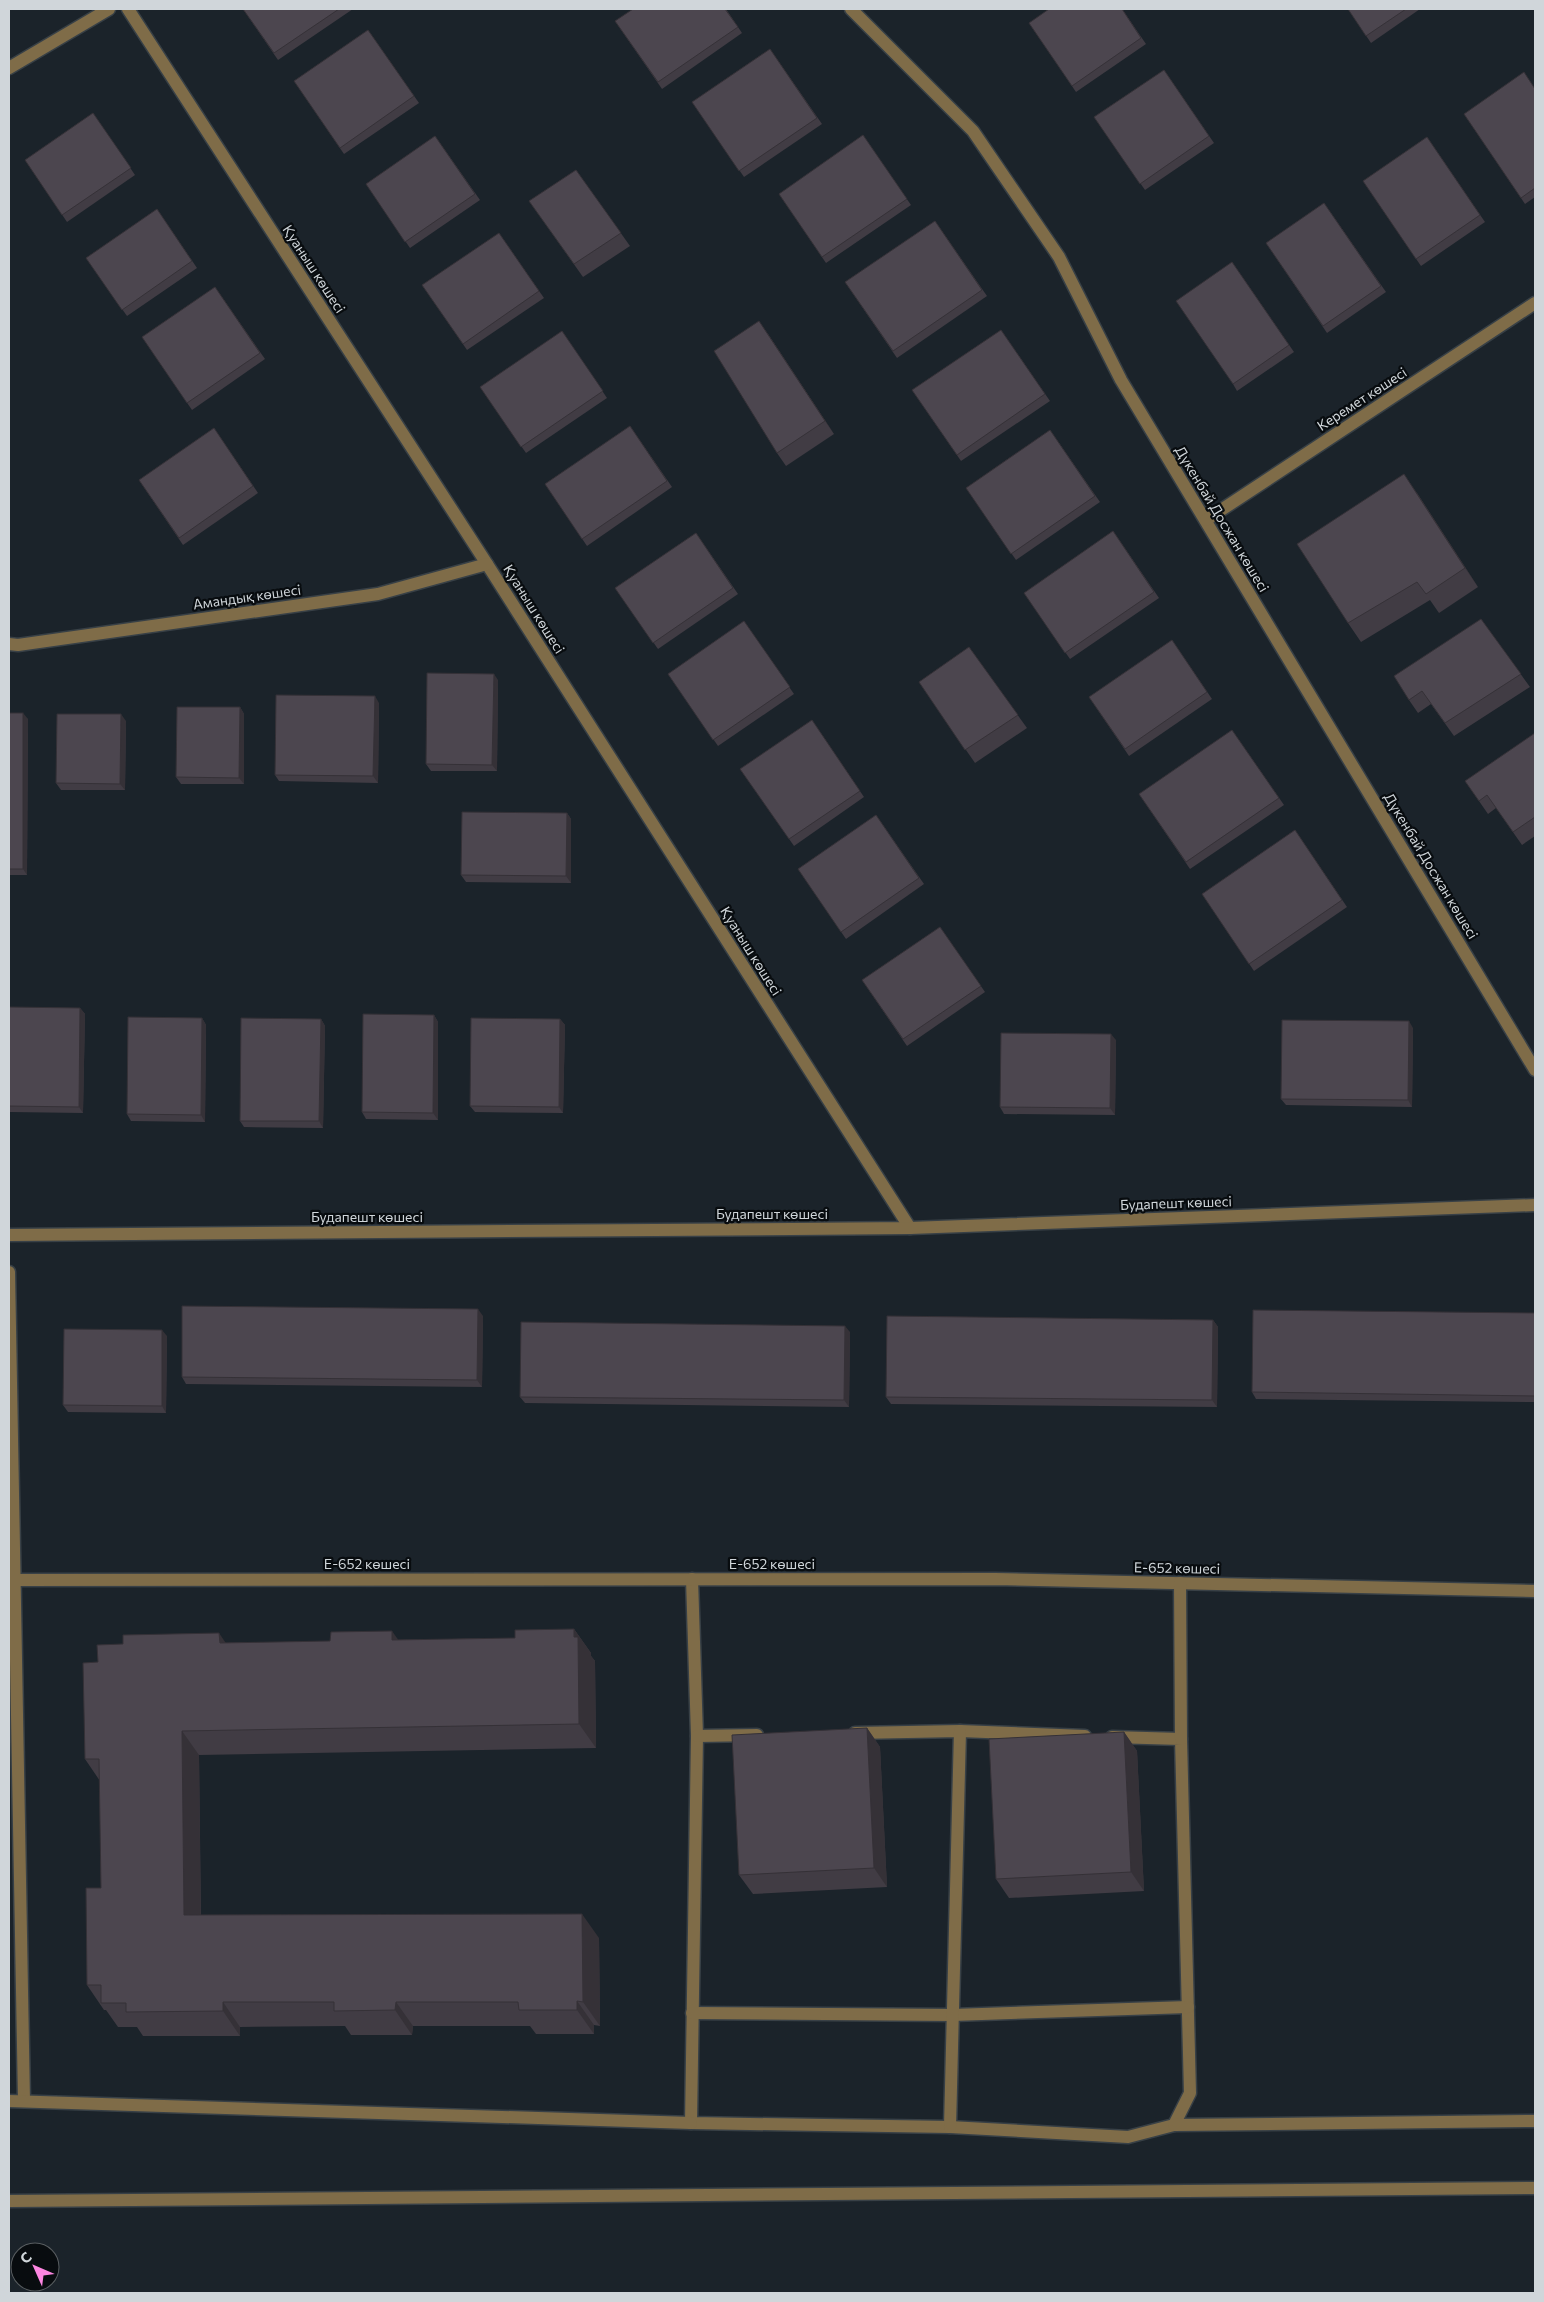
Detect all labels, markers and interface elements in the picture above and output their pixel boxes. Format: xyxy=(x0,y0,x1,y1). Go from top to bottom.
street label: Қуаныш көшесі xyxy=(280,221,349,316)
street label: Керемет көшесі xyxy=(1314,363,1410,434)
street label: Дүкенбай Досжан көшесі xyxy=(1172,443,1273,595)
street label: Қуаныш көшесі xyxy=(500,561,569,656)
street label: Амандық көшесі xyxy=(192,581,302,612)
street label: Дүкенбай Досжан көшесі xyxy=(1381,790,1482,942)
street label: Қуаныш көшесі xyxy=(717,903,786,998)
street label: Будапешт көшесі xyxy=(1120,1192,1232,1213)
street label: Будапешт көшесі xyxy=(716,1205,828,1222)
street label: Будапешт көшесі xyxy=(311,1208,423,1225)
street label: Е-652 көшесі xyxy=(324,1555,410,1572)
street label: Е-652 көшесі xyxy=(729,1555,815,1572)
street label: Е-652 көшесі xyxy=(1134,1558,1220,1577)
north arrow xyxy=(10,2242,60,2292)
text: С xyxy=(16,2248,35,2267)

